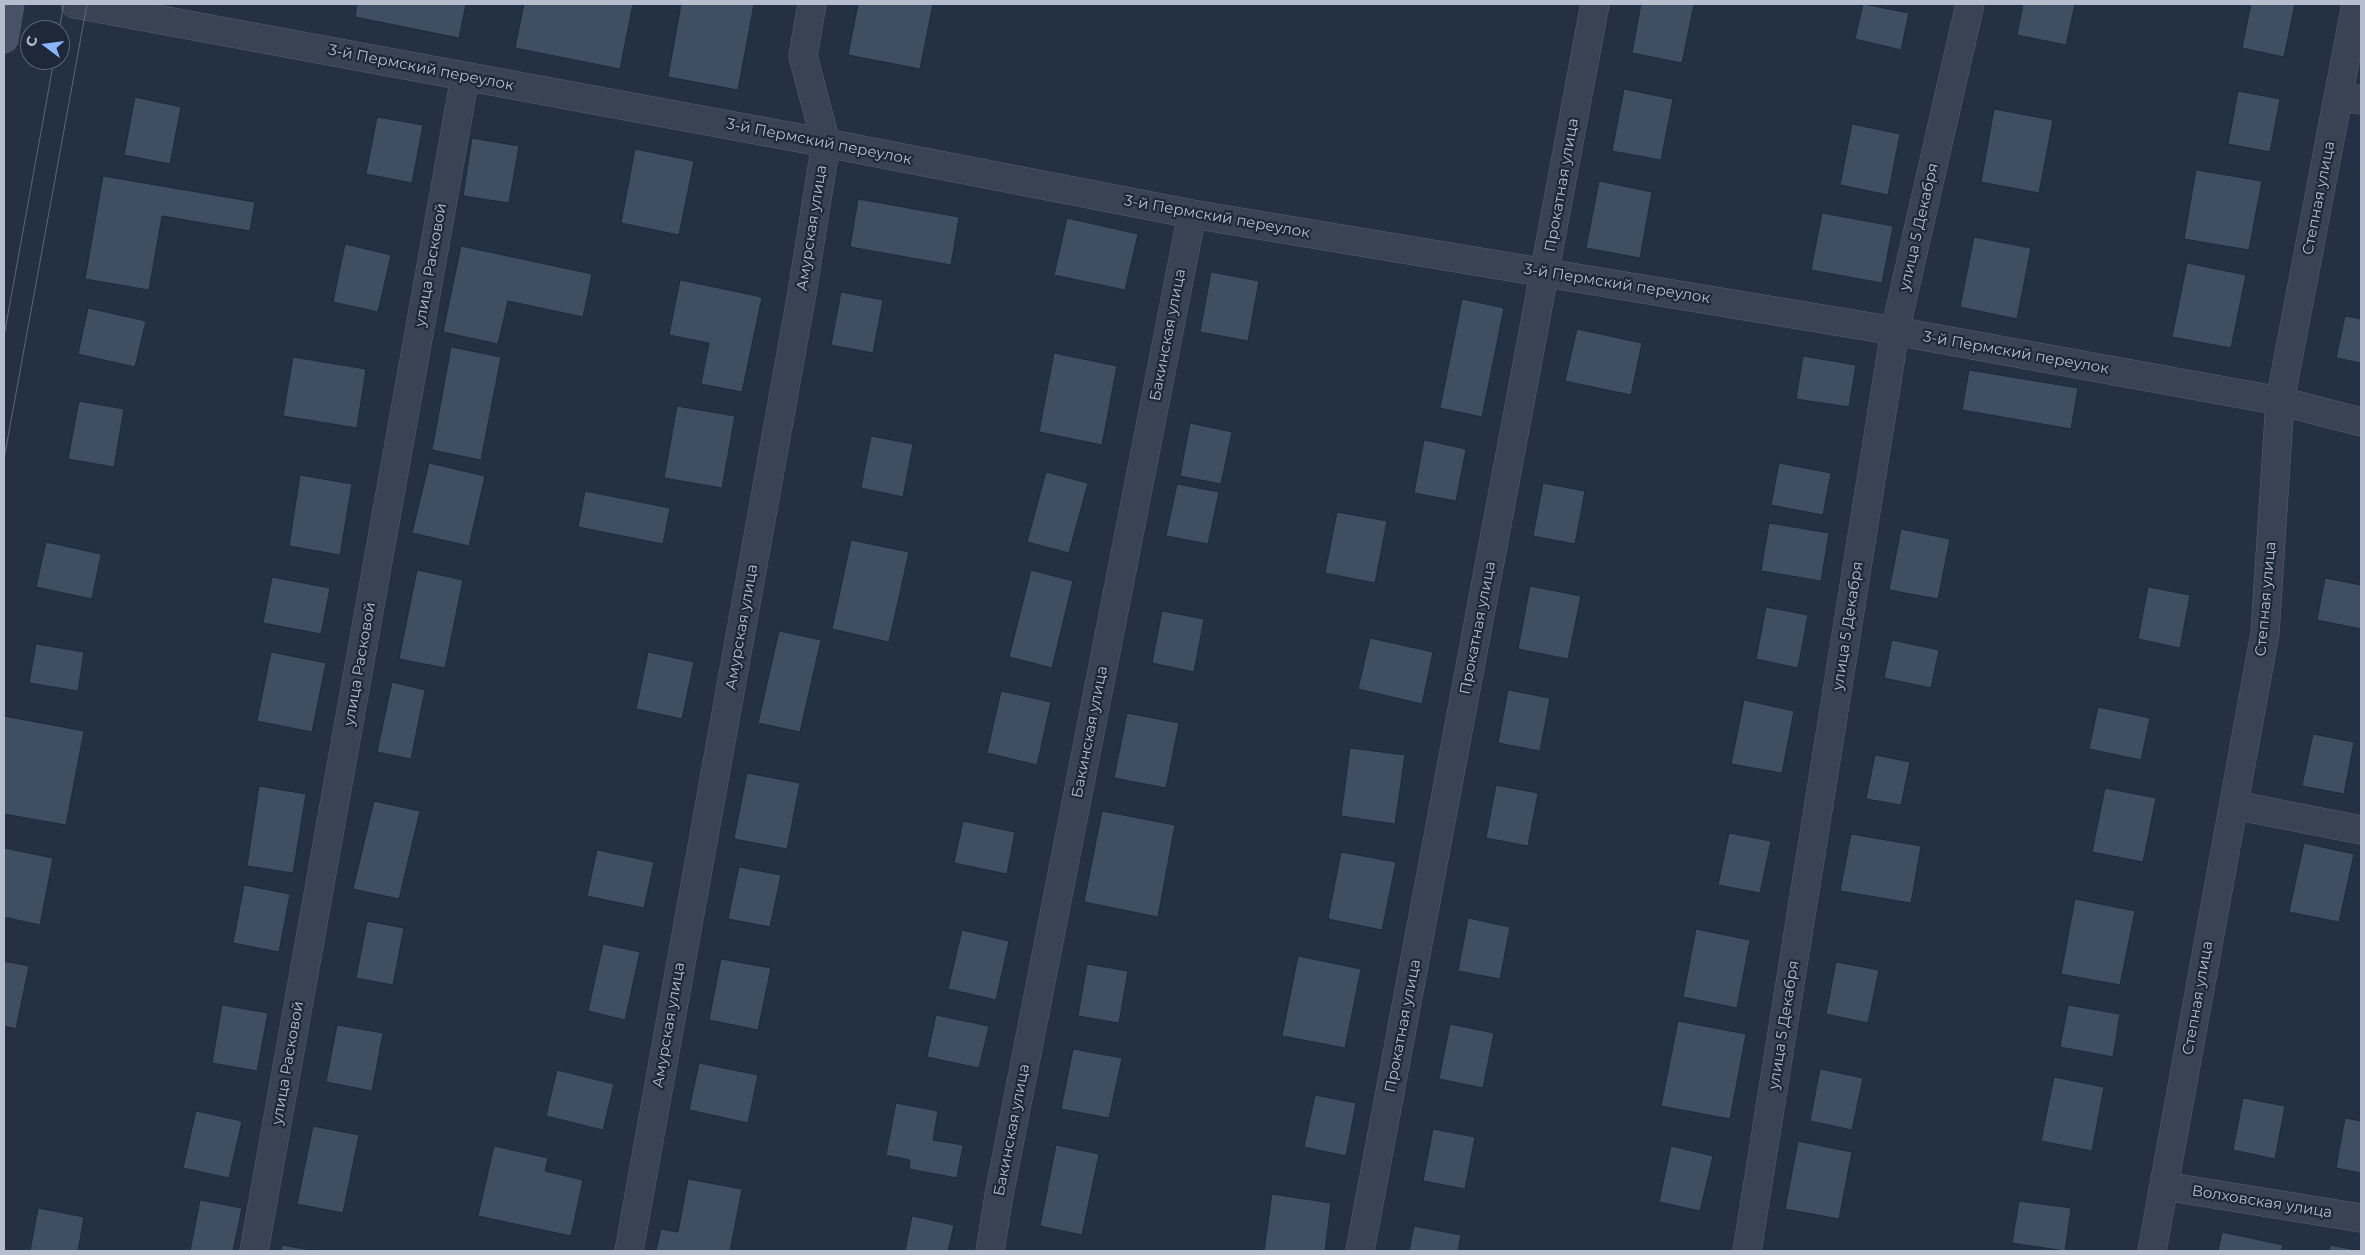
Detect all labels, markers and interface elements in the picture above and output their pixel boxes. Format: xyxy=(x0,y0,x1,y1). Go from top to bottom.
north arrow xyxy=(20,20,70,70)
text: С xyxy=(21,34,41,49)
street label: 3-й Пермский переулок xyxy=(327,41,515,95)
street label: 3-й Пермский переулок xyxy=(725,115,913,169)
street label: Прокатная улица xyxy=(1541,117,1583,253)
street label: Степная улица xyxy=(2299,140,2339,256)
street label: улица 5 Декабря xyxy=(1896,161,1942,293)
street label: Амурская улица xyxy=(793,164,831,292)
street label: 3-й Пермский переулок xyxy=(1123,192,1311,242)
street label: улица Расковой xyxy=(411,202,451,328)
street label: 3-й Пермский переулок xyxy=(1523,260,1711,308)
street label: Бакинская улица xyxy=(1146,267,1190,403)
street label: 3-й Пермский переулок xyxy=(1922,328,2110,378)
street label: Степная улица xyxy=(2252,541,2280,657)
street label: Прокатная улица xyxy=(1456,560,1500,696)
street label: улица 5 Декабря xyxy=(1829,560,1867,692)
street label: Амурская улица xyxy=(722,563,762,691)
street label: улица Расковой xyxy=(340,601,380,727)
street label: Бакинская улица xyxy=(1068,664,1112,800)
street label: Степная улица xyxy=(2179,940,2217,1056)
street label: Прокатная улица xyxy=(1381,958,1425,1094)
street label: улица 5 Декабря xyxy=(1765,959,1803,1091)
street label: Амурская улица xyxy=(649,961,689,1089)
street label: улица Расковой xyxy=(268,1000,308,1126)
street label: Бакинская улица xyxy=(990,1062,1034,1198)
street label: Волховская улица xyxy=(2190,1182,2334,1222)

